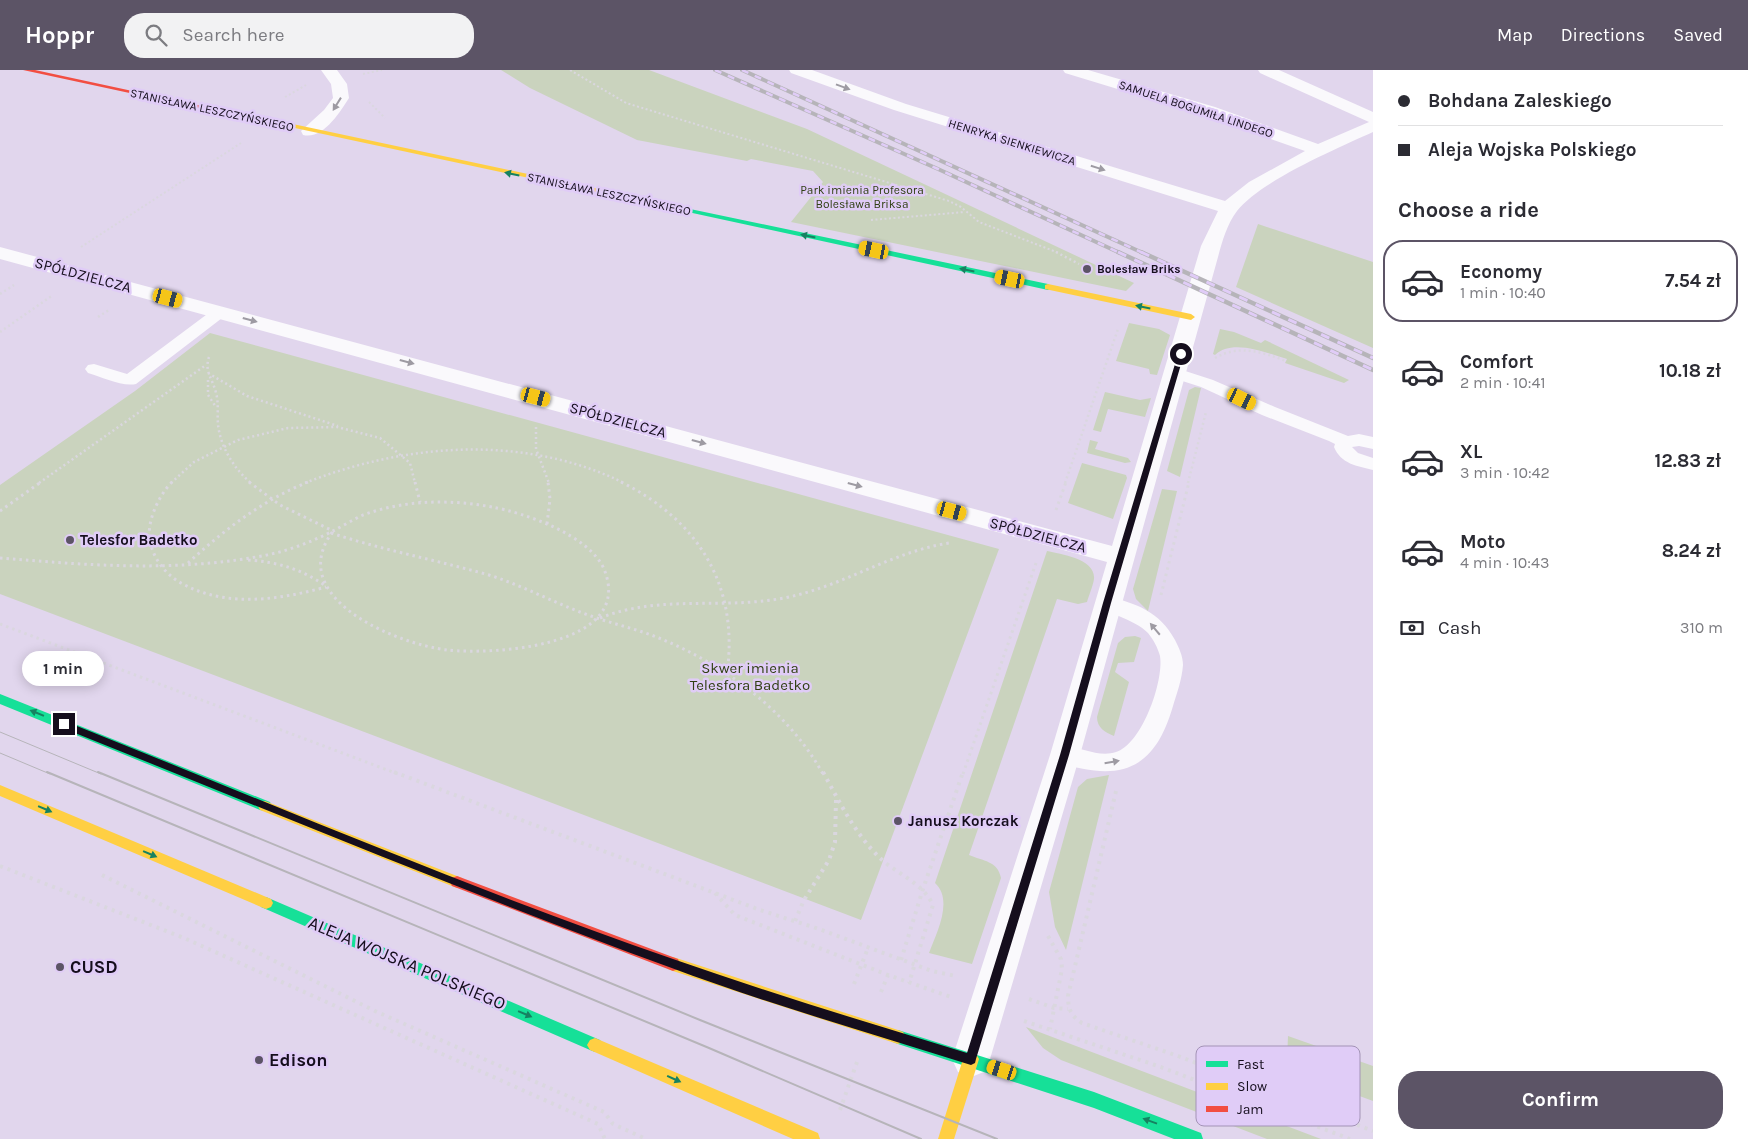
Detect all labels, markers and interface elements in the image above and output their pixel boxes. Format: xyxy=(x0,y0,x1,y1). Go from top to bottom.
search box xyxy=(124,13,474,58)
text: Hoppr xyxy=(25,21,94,49)
icon: search xyxy=(142,21,170,49)
text: Search here xyxy=(182,24,284,46)
text: Map xyxy=(1497,24,1533,46)
text: Directions xyxy=(1561,24,1645,46)
text: Saved xyxy=(1673,24,1723,46)
street label: SAMUELA BOGUMIŁA LINDEGO xyxy=(1117,77,1275,141)
one-way arrow xyxy=(835,84,850,92)
street label: STANISŁAWA LESZCZYŃSKIEGO xyxy=(129,85,295,134)
text: Bohdana Zaleskiego xyxy=(1428,90,1612,112)
one-way arrow xyxy=(333,97,342,111)
street label: HENRYKA SIENKIEWICZA xyxy=(947,116,1077,168)
text: Aleja Wojska Polskiego xyxy=(1428,139,1637,161)
one-way arrow xyxy=(1090,164,1105,172)
street label: STANISŁAWA LESZCZYŃSKIEGO xyxy=(526,169,692,218)
one-way arrow xyxy=(505,170,520,178)
park label: Park imienia Profesora Bolesława Briksa xyxy=(800,183,924,211)
text: Choose a ride xyxy=(1398,197,1539,223)
one-way arrow xyxy=(801,232,816,240)
car xyxy=(857,240,890,260)
street label: SPÓŁDZIELCZA xyxy=(33,253,134,297)
icon: car xyxy=(1400,259,1445,304)
text: Economy xyxy=(1460,261,1542,283)
place label: Bolesław Briks xyxy=(1097,262,1181,276)
marker: Bolesław Briks xyxy=(1081,263,1093,275)
one-way arrow xyxy=(960,266,975,274)
car xyxy=(993,269,1026,289)
text: 7.54 zł xyxy=(1665,270,1721,292)
text: 1 min · 10:40 xyxy=(1460,283,1546,302)
car xyxy=(151,287,184,309)
one-way arrow xyxy=(1136,303,1151,311)
one-way arrow xyxy=(243,316,258,324)
route start xyxy=(1170,343,1192,365)
icon: car xyxy=(1400,349,1445,394)
text: Comfort xyxy=(1460,351,1534,373)
one-way arrow xyxy=(399,359,414,367)
text: 10.18 zł xyxy=(1659,360,1721,382)
text: 2 min · 10:41 xyxy=(1460,373,1546,392)
car xyxy=(519,386,552,408)
car xyxy=(1225,386,1258,412)
street label: SPÓŁDZIELCZA xyxy=(568,398,669,442)
one-way arrow xyxy=(691,438,706,446)
icon: car xyxy=(1400,439,1445,484)
text: XL xyxy=(1460,441,1482,463)
text: 12.83 zł xyxy=(1655,450,1721,472)
text: 3 min · 10:42 xyxy=(1460,463,1550,482)
one-way arrow xyxy=(848,481,863,489)
car xyxy=(935,500,968,522)
street label: SPÓŁDZIELCZA xyxy=(988,513,1089,557)
icon: car xyxy=(1400,529,1445,574)
place label: Telesfor Badetko xyxy=(80,531,197,549)
text: Moto xyxy=(1460,531,1506,553)
marker: Telesfor Badetko xyxy=(64,534,76,546)
text: 8.24 zł xyxy=(1662,540,1721,562)
text: 4 min · 10:43 xyxy=(1460,553,1549,572)
icon: cash xyxy=(1398,614,1426,642)
text: Cash xyxy=(1438,617,1482,639)
text: 310 m xyxy=(1680,618,1723,637)
one-way arrow xyxy=(1149,623,1161,635)
callout: 1 min xyxy=(23,652,105,686)
text: 1 min xyxy=(43,659,83,678)
park label: Skwer imienia Telesfora Badetko xyxy=(690,659,810,694)
one-way arrow xyxy=(30,709,44,717)
route end xyxy=(53,713,75,735)
one-way arrow xyxy=(1105,757,1121,765)
one-way arrow xyxy=(38,806,52,814)
place label: Janusz Korczak xyxy=(908,812,1019,830)
marker: Janusz Korczak xyxy=(892,815,904,827)
one-way arrow xyxy=(143,850,158,858)
street label: ALEJA WOJSKA POLSKIEGO xyxy=(305,911,509,1015)
place label: CUSD xyxy=(70,956,118,978)
marker: CUSD xyxy=(54,961,66,973)
one-way arrow xyxy=(518,1011,532,1019)
legend xyxy=(1196,1046,1360,1126)
place label: Edison xyxy=(269,1049,327,1071)
marker: Edison xyxy=(253,1054,265,1066)
text: Fast xyxy=(1237,1056,1264,1073)
car xyxy=(985,1058,1018,1082)
button: Confirm xyxy=(1398,1071,1723,1129)
one-way arrow xyxy=(667,1075,682,1083)
text: Slow xyxy=(1237,1078,1267,1095)
text: Jam xyxy=(1237,1101,1263,1118)
one-way arrow xyxy=(1142,1117,1157,1125)

